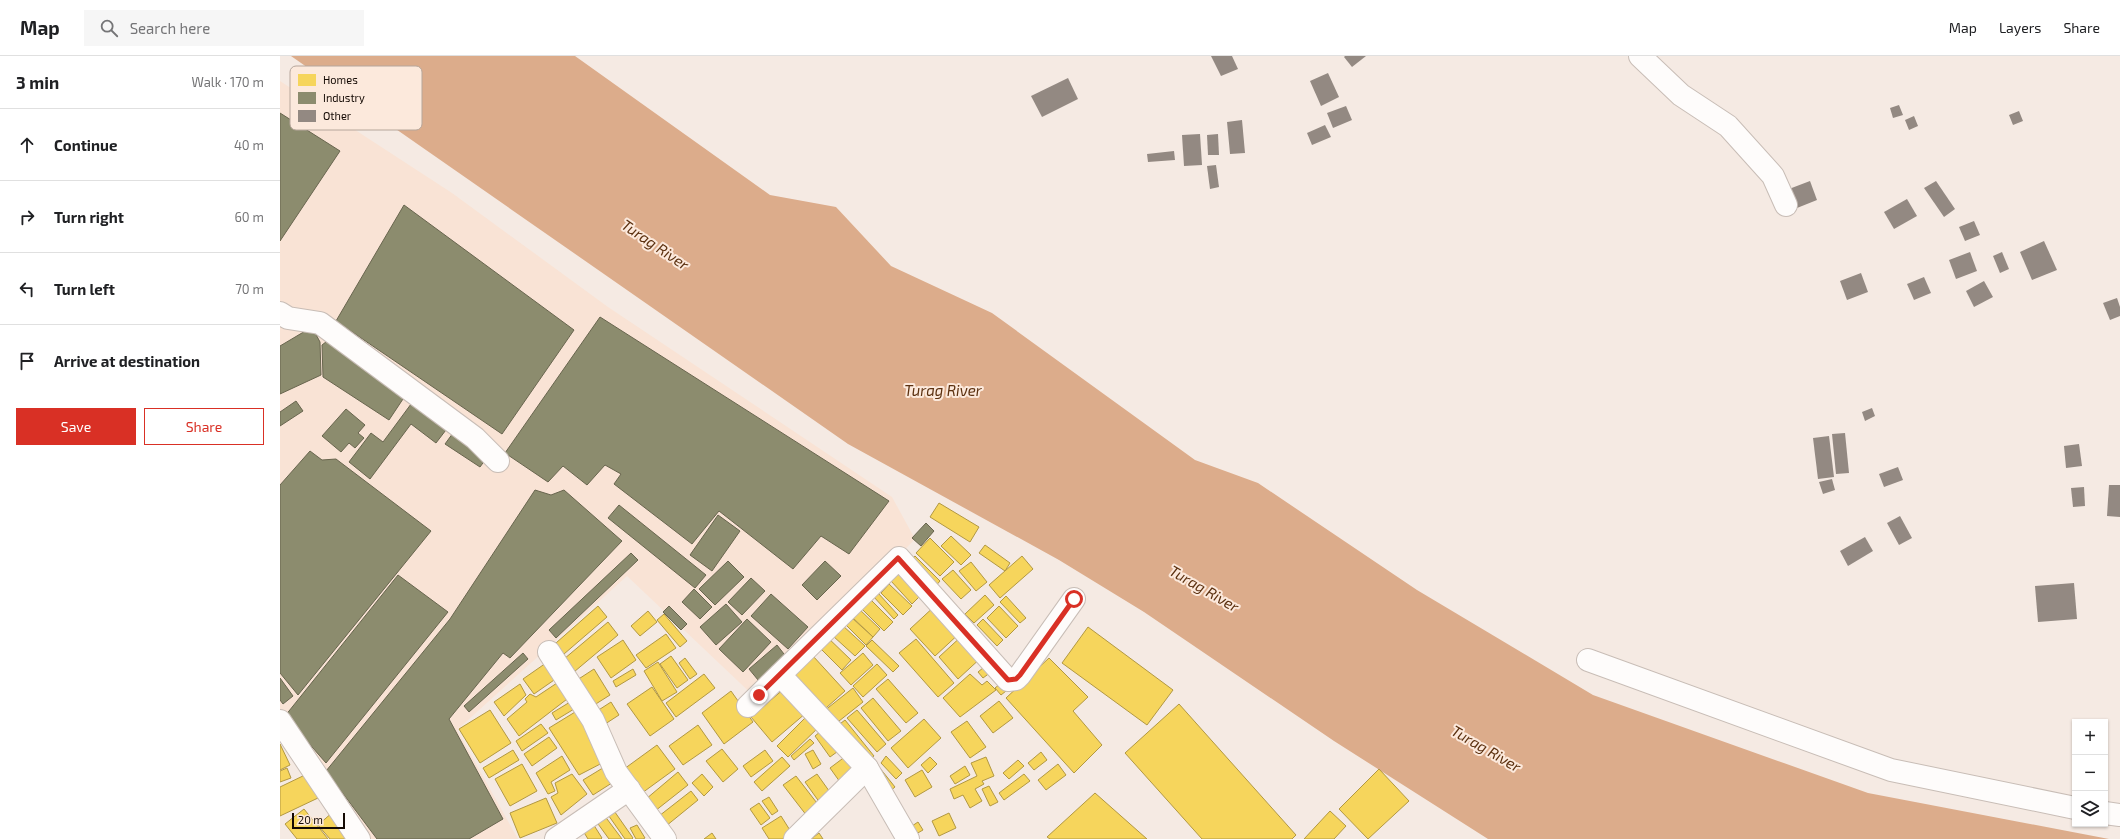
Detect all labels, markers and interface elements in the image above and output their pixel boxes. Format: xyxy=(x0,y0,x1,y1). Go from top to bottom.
search box xyxy=(84,10,364,46)
text: Map xyxy=(20,16,60,39)
icon: search xyxy=(98,17,120,39)
text: Search here xyxy=(130,19,210,37)
text: Map xyxy=(1949,19,1977,36)
text: Layers xyxy=(1999,19,2041,36)
text: Share xyxy=(2063,19,2100,36)
legend xyxy=(290,66,422,130)
text: 3 min xyxy=(16,72,59,92)
text: Homes xyxy=(323,73,358,86)
text: Walk · 170 m xyxy=(192,74,264,90)
text: Industry xyxy=(323,91,365,104)
text: Other xyxy=(323,109,352,122)
icon: ahead xyxy=(16,134,38,156)
text: Continue xyxy=(54,136,117,154)
text: 40 m xyxy=(234,137,264,153)
icon: right xyxy=(16,206,38,228)
text: Turn right xyxy=(54,208,124,226)
text: 60 m xyxy=(234,209,264,225)
water label: Turag River xyxy=(618,215,694,274)
icon: left xyxy=(16,278,38,300)
text: Turn left xyxy=(54,280,115,298)
text: 70 m xyxy=(235,281,264,297)
icon: arrive xyxy=(16,350,38,372)
text: Arrive at destination xyxy=(54,352,200,370)
water label: Turag River xyxy=(904,381,983,399)
button: Save xyxy=(16,408,136,445)
button: Share xyxy=(144,408,264,445)
water label: Turag River xyxy=(1167,561,1243,616)
route start xyxy=(1065,590,1083,608)
route end xyxy=(750,686,768,704)
map controls xyxy=(2072,719,2108,827)
button: + xyxy=(2072,719,2108,755)
water label: Turag River xyxy=(1449,721,1525,776)
button: − xyxy=(2072,755,2108,791)
button: layers xyxy=(2072,791,2108,827)
scale bar xyxy=(292,811,345,830)
text: 20 m xyxy=(298,813,323,826)

